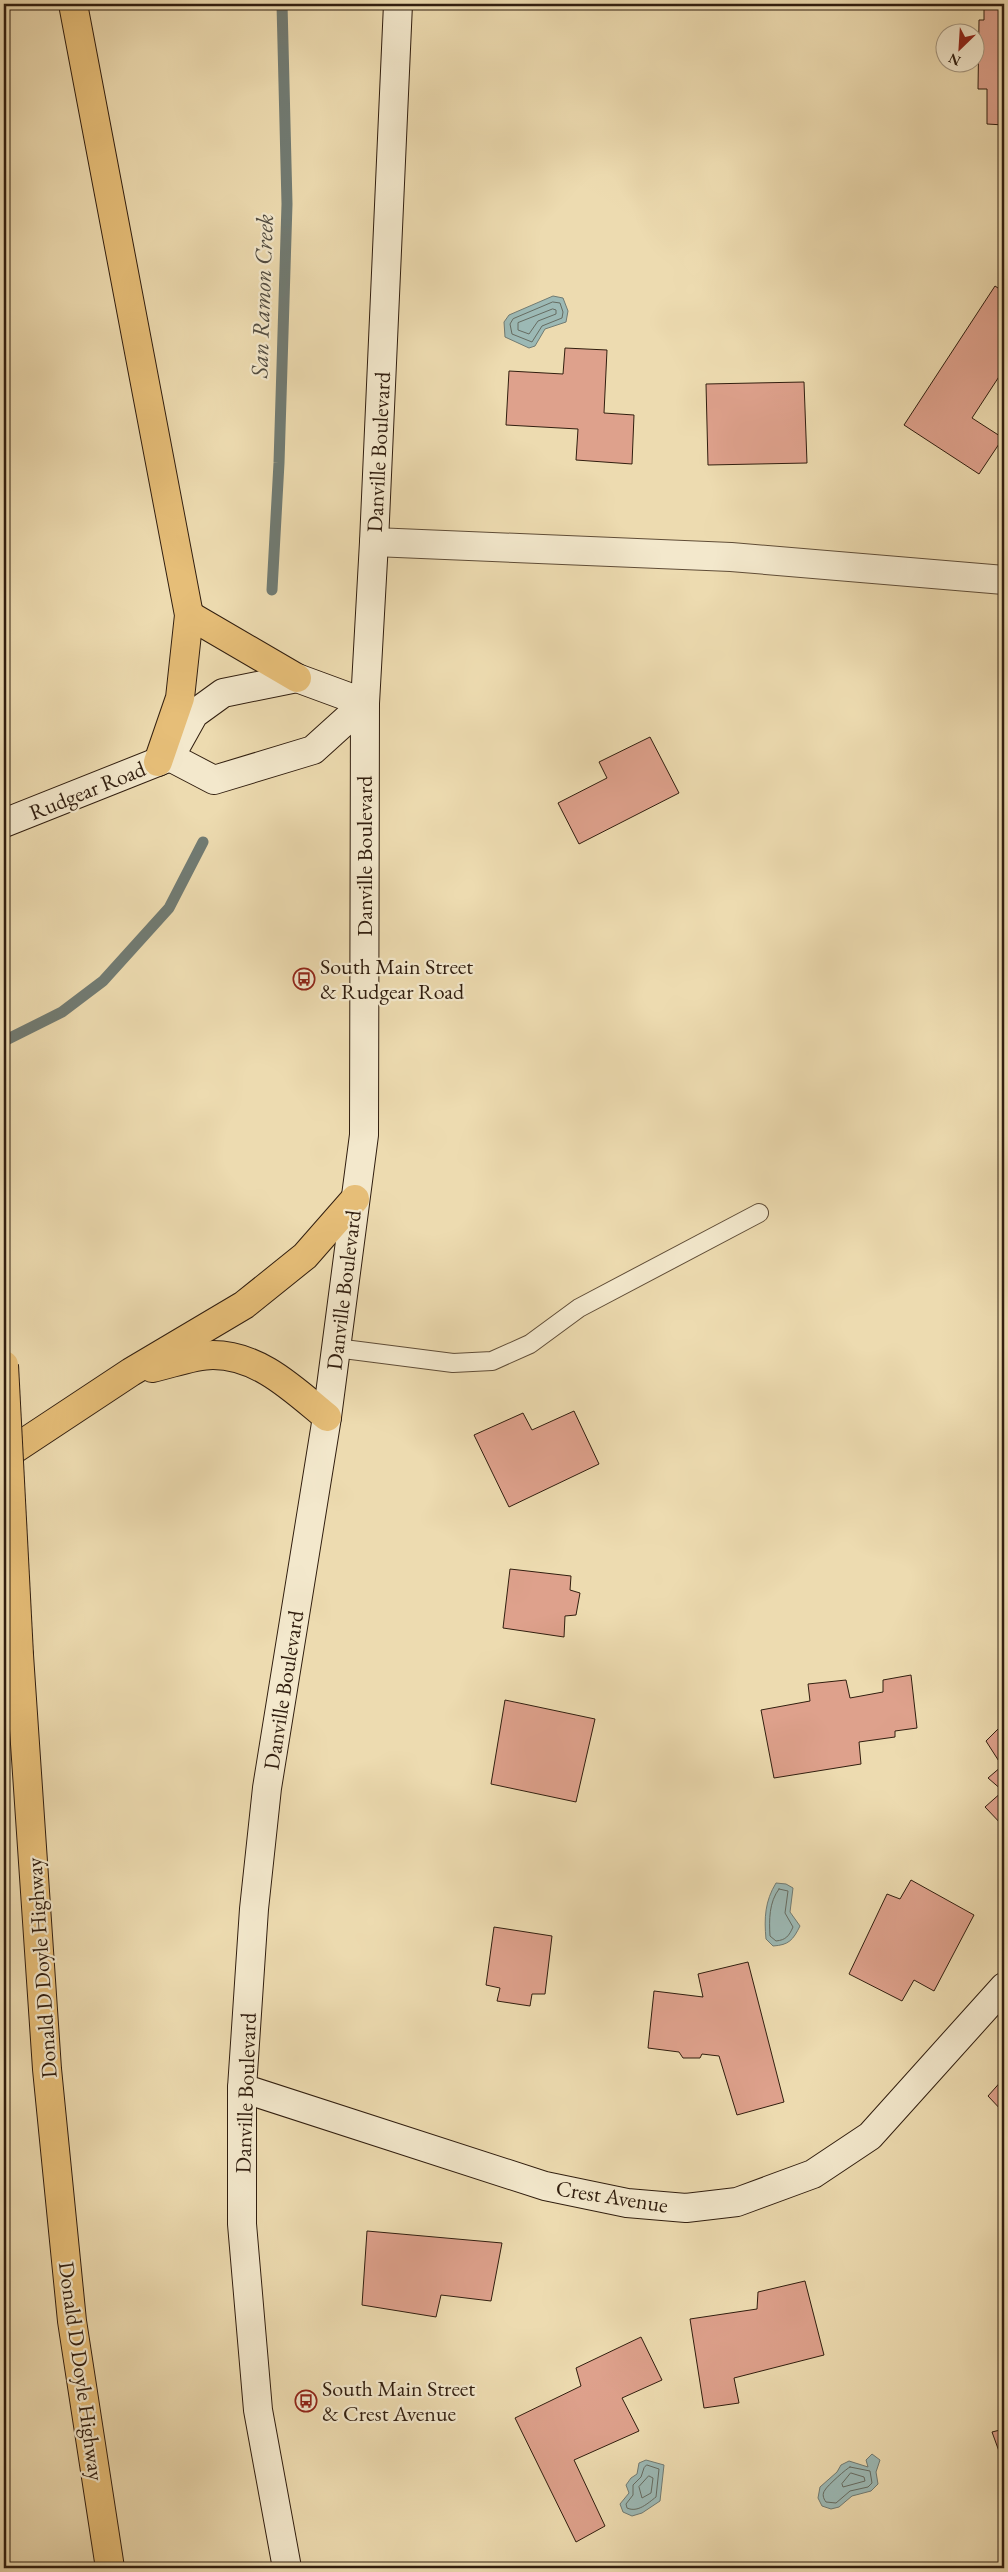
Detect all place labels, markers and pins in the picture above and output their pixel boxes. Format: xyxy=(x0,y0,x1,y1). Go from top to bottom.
place label: South Main Street & Rudgear Road xyxy=(320,952,473,1006)
bus stop icon: South Main Street & Rudgear Road xyxy=(292,967,316,991)
place label: South Main Street & Crest Avenue xyxy=(322,2374,475,2428)
bus stop icon: South Main Street & Crest Avenue xyxy=(294,2389,318,2413)

